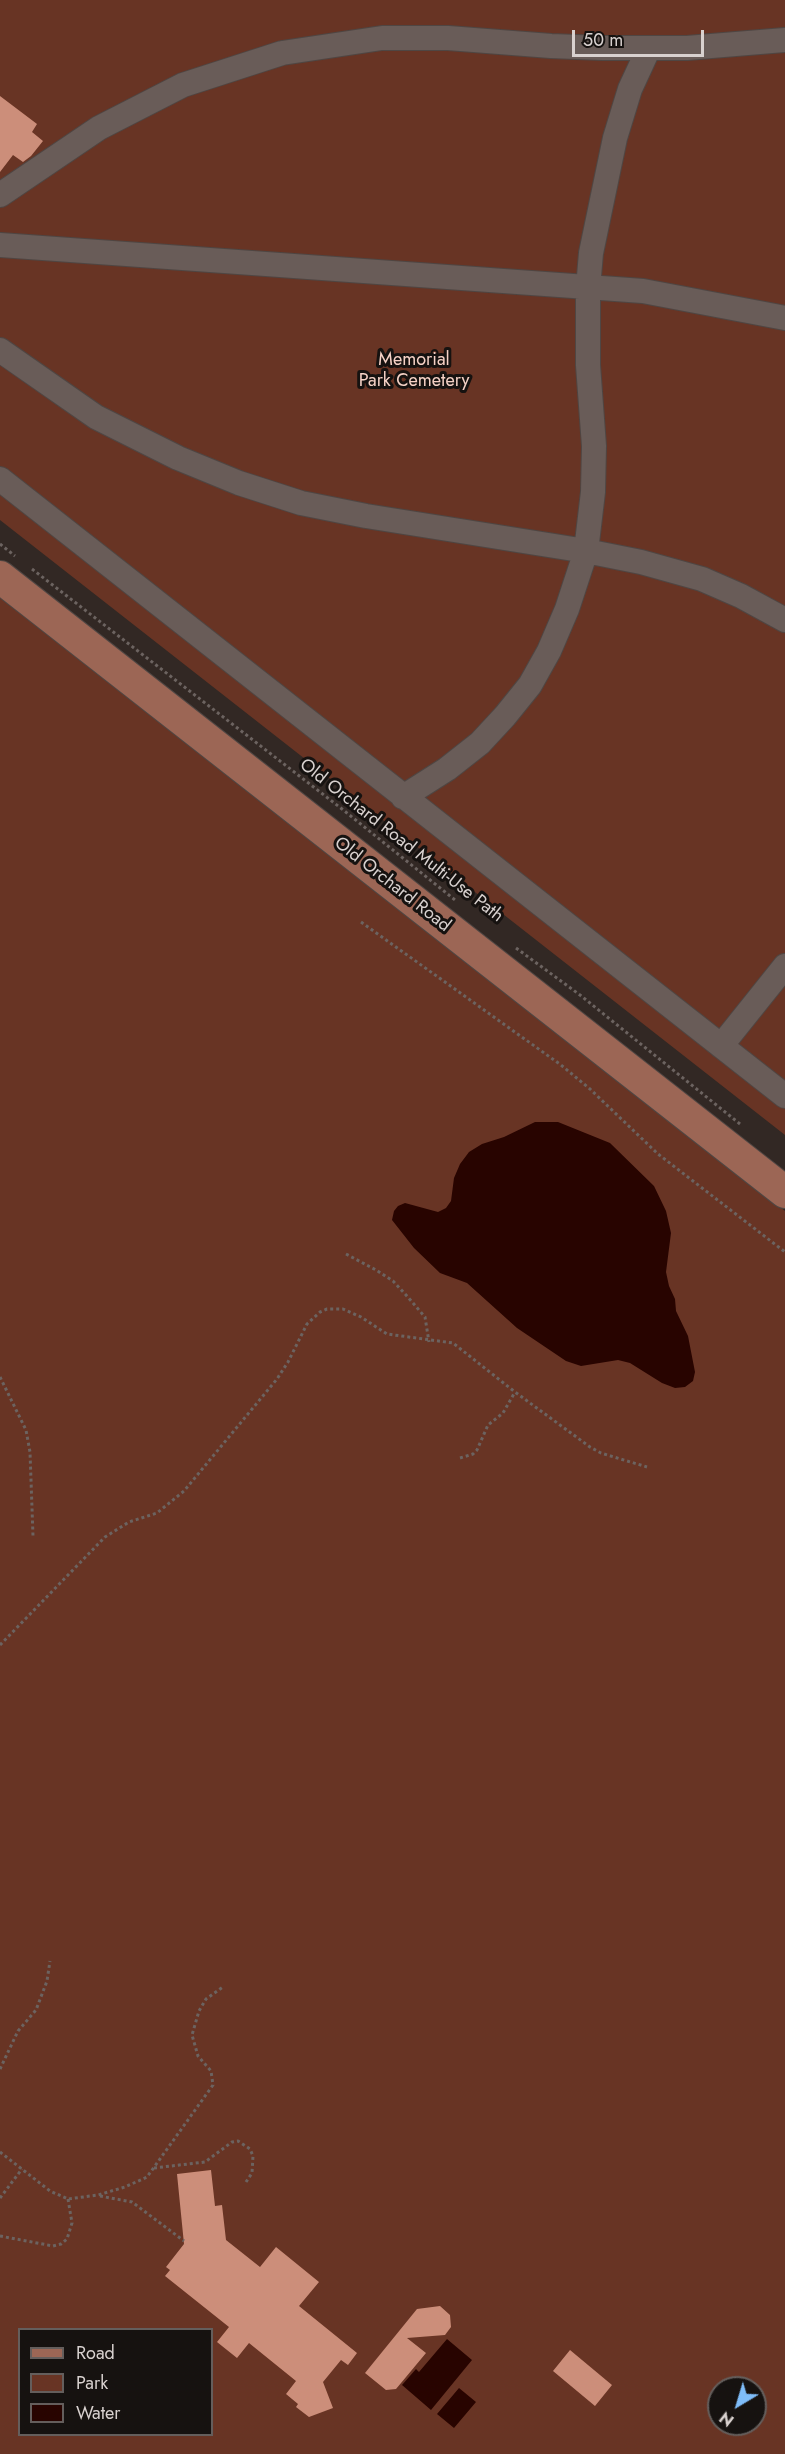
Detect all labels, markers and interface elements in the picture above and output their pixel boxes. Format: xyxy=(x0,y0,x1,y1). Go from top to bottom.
scale bar xyxy=(575,18,707,56)
text: 50 m xyxy=(583,27,623,53)
park label: Memorial Park Cemetery xyxy=(359,350,469,392)
street label: Old Orchard Road Multi-Use Path xyxy=(295,755,507,927)
street label: Old Orchard Road xyxy=(330,833,454,937)
legend xyxy=(18,2328,213,2436)
text: Road xyxy=(76,2340,115,2366)
text: Park xyxy=(76,2370,108,2396)
north arrow xyxy=(707,2376,767,2436)
text: Water xyxy=(76,2400,120,2426)
text: N xyxy=(715,2406,739,2432)

